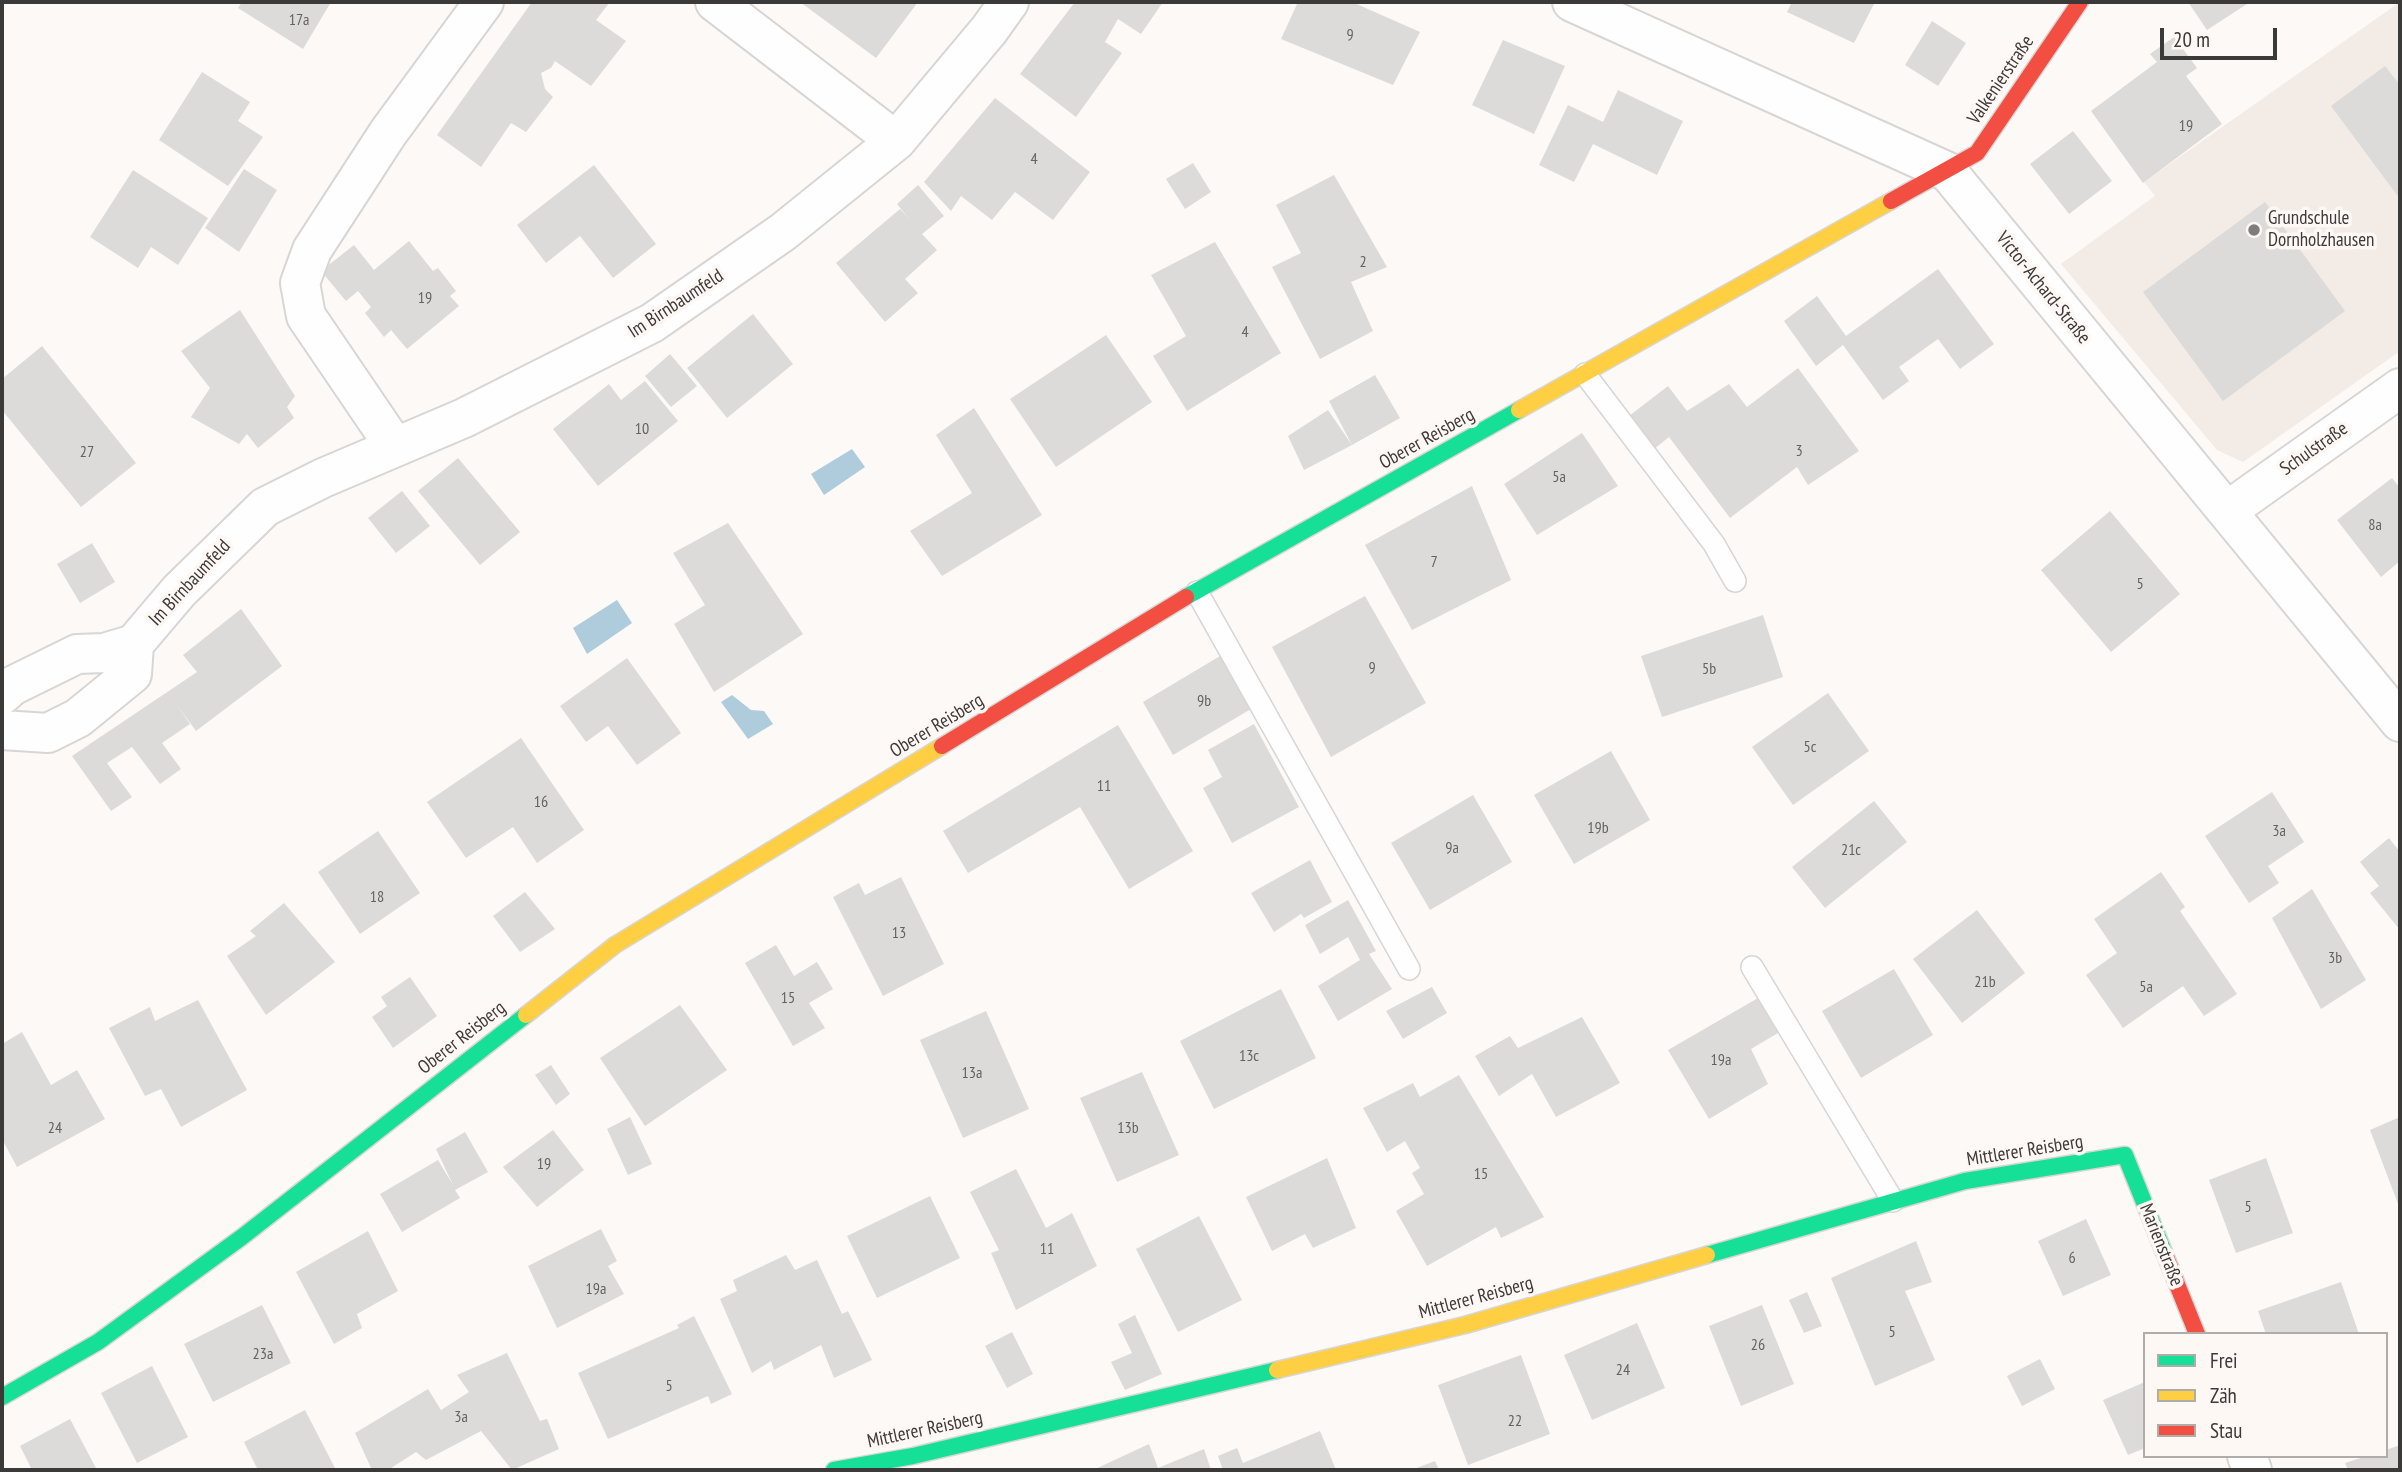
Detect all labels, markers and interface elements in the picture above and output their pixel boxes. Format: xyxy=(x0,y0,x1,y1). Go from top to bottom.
house number: 17a xyxy=(289,10,309,30)
scale bar xyxy=(2164,14,2281,58)
house number: 9 xyxy=(1346,25,1354,45)
text: 20 m xyxy=(2173,26,2210,53)
street label: Valkenierstraße xyxy=(1963,31,2039,129)
house number: 19 xyxy=(2179,116,2193,136)
house number: 4 xyxy=(1030,149,1038,169)
place label: Grundschule Dornholzhausen xyxy=(2268,208,2374,252)
marker: Grundschule Dornholzhausen xyxy=(2246,222,2262,238)
street label: Victor-Achard-Straße xyxy=(1991,227,2095,349)
house number: 2 xyxy=(1359,252,1367,272)
street label: Im Birnbaumfeld xyxy=(624,265,728,343)
house number: 19 xyxy=(418,288,432,308)
house number: 4 xyxy=(1241,322,1249,342)
street label: Oberer Reisberg xyxy=(1376,404,1478,474)
street label: Schulstraße xyxy=(2276,417,2352,481)
house number: 10 xyxy=(635,419,649,439)
house number: 3 xyxy=(1795,441,1803,461)
house number: 27 xyxy=(80,442,94,462)
house number: 5a xyxy=(1552,467,1566,487)
house number: 8a xyxy=(2368,515,2382,535)
street label: Im Birnbaumfeld xyxy=(144,535,236,631)
house number: 7 xyxy=(1430,552,1438,572)
house number: 5 xyxy=(2136,574,2144,594)
house number: 9 xyxy=(1368,658,1376,678)
house number: 5b xyxy=(1702,659,1716,679)
street label: Oberer Reisberg xyxy=(886,689,988,763)
house number: 9b xyxy=(1197,691,1211,711)
house number: 5c xyxy=(1804,737,1816,757)
house number: 11 xyxy=(1097,776,1111,796)
house number: 16 xyxy=(534,792,548,812)
house number: 19b xyxy=(1587,818,1609,838)
house number: 3a xyxy=(2272,821,2286,841)
house number: 9a xyxy=(1445,838,1459,858)
house number: 21c xyxy=(1841,840,1861,860)
house number: 18 xyxy=(370,887,384,907)
house number: 13 xyxy=(892,923,906,943)
house number: 3b xyxy=(2328,948,2342,968)
house number: 21b xyxy=(1974,972,1996,992)
house number: 5a xyxy=(2139,977,2153,997)
house number: 15 xyxy=(781,988,795,1008)
street label: Oberer Reisberg xyxy=(414,997,510,1079)
house number: 13c xyxy=(1239,1046,1259,1066)
house number: 19a xyxy=(1711,1050,1731,1070)
house number: 13a xyxy=(962,1063,982,1083)
house number: 24 xyxy=(48,1118,62,1138)
house number: 13b xyxy=(1117,1118,1139,1138)
street label: Mittlerer Reisberg xyxy=(1965,1131,2085,1171)
house number: 19 xyxy=(537,1154,551,1174)
house number: 15 xyxy=(1474,1164,1488,1184)
house number: 5 xyxy=(2244,1197,2252,1217)
street label: Marienstraße xyxy=(2134,1200,2188,1290)
house number: 11 xyxy=(1040,1239,1054,1259)
house number: 6 xyxy=(2068,1248,2076,1268)
street label: Mittlerer Reisberg xyxy=(1416,1272,1536,1324)
house number: 19a xyxy=(586,1279,606,1299)
house number: 5 xyxy=(1888,1322,1896,1342)
legend xyxy=(2143,1332,2388,1458)
house number: 26 xyxy=(1751,1335,1765,1355)
house number: 23a xyxy=(253,1344,273,1364)
text: Frei xyxy=(2210,1347,2238,1374)
house number: 24 xyxy=(1616,1360,1630,1380)
house number: 5 xyxy=(665,1376,673,1396)
text: Zäh xyxy=(2210,1382,2237,1409)
house number: 3a xyxy=(454,1407,468,1427)
street label: Mittlerer Reisberg xyxy=(865,1407,985,1453)
house number: 22 xyxy=(1508,1411,1522,1431)
text: Stau xyxy=(2210,1417,2242,1444)

